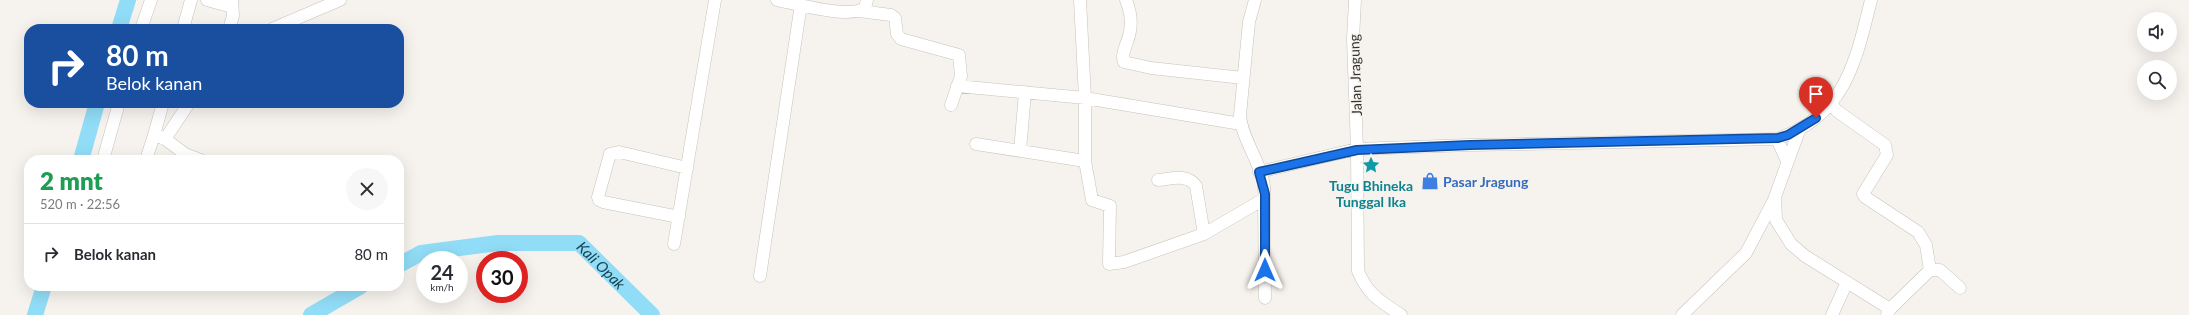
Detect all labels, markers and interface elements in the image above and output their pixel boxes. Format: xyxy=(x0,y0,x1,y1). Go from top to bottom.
map controls xyxy=(2137,12,2177,100)
button: sound xyxy=(2137,12,2177,52)
street label: Jalan Jragung xyxy=(1345,34,1365,116)
text: 80 m xyxy=(106,38,169,72)
icon: right xyxy=(40,40,92,92)
button: search xyxy=(2137,60,2177,100)
text: Belok kanan xyxy=(106,72,202,94)
pin xyxy=(1799,77,1833,118)
icon: arrive xyxy=(1805,83,1827,105)
place icon: Tugu Bhineka Tunggal Ika xyxy=(1361,155,1381,175)
text: 2 mnt xyxy=(40,166,103,195)
button: close xyxy=(346,168,388,210)
shop icon: Pasar Jragung xyxy=(1420,171,1440,191)
place label: Pasar Jragung xyxy=(1443,173,1529,190)
place label: Tugu Bhineka Tunggal Ika xyxy=(1329,177,1413,210)
text: 520 m · 22:56 xyxy=(40,196,120,212)
water label: Kali Opak xyxy=(573,237,630,293)
icon: right xyxy=(40,243,62,265)
text: Belok kanan xyxy=(74,245,156,263)
text: 80 m xyxy=(354,245,388,263)
position arrow xyxy=(1244,249,1286,291)
speed limit sign: 30 xyxy=(476,251,528,303)
text: 24 xyxy=(430,260,454,284)
text: km/h xyxy=(430,281,454,293)

